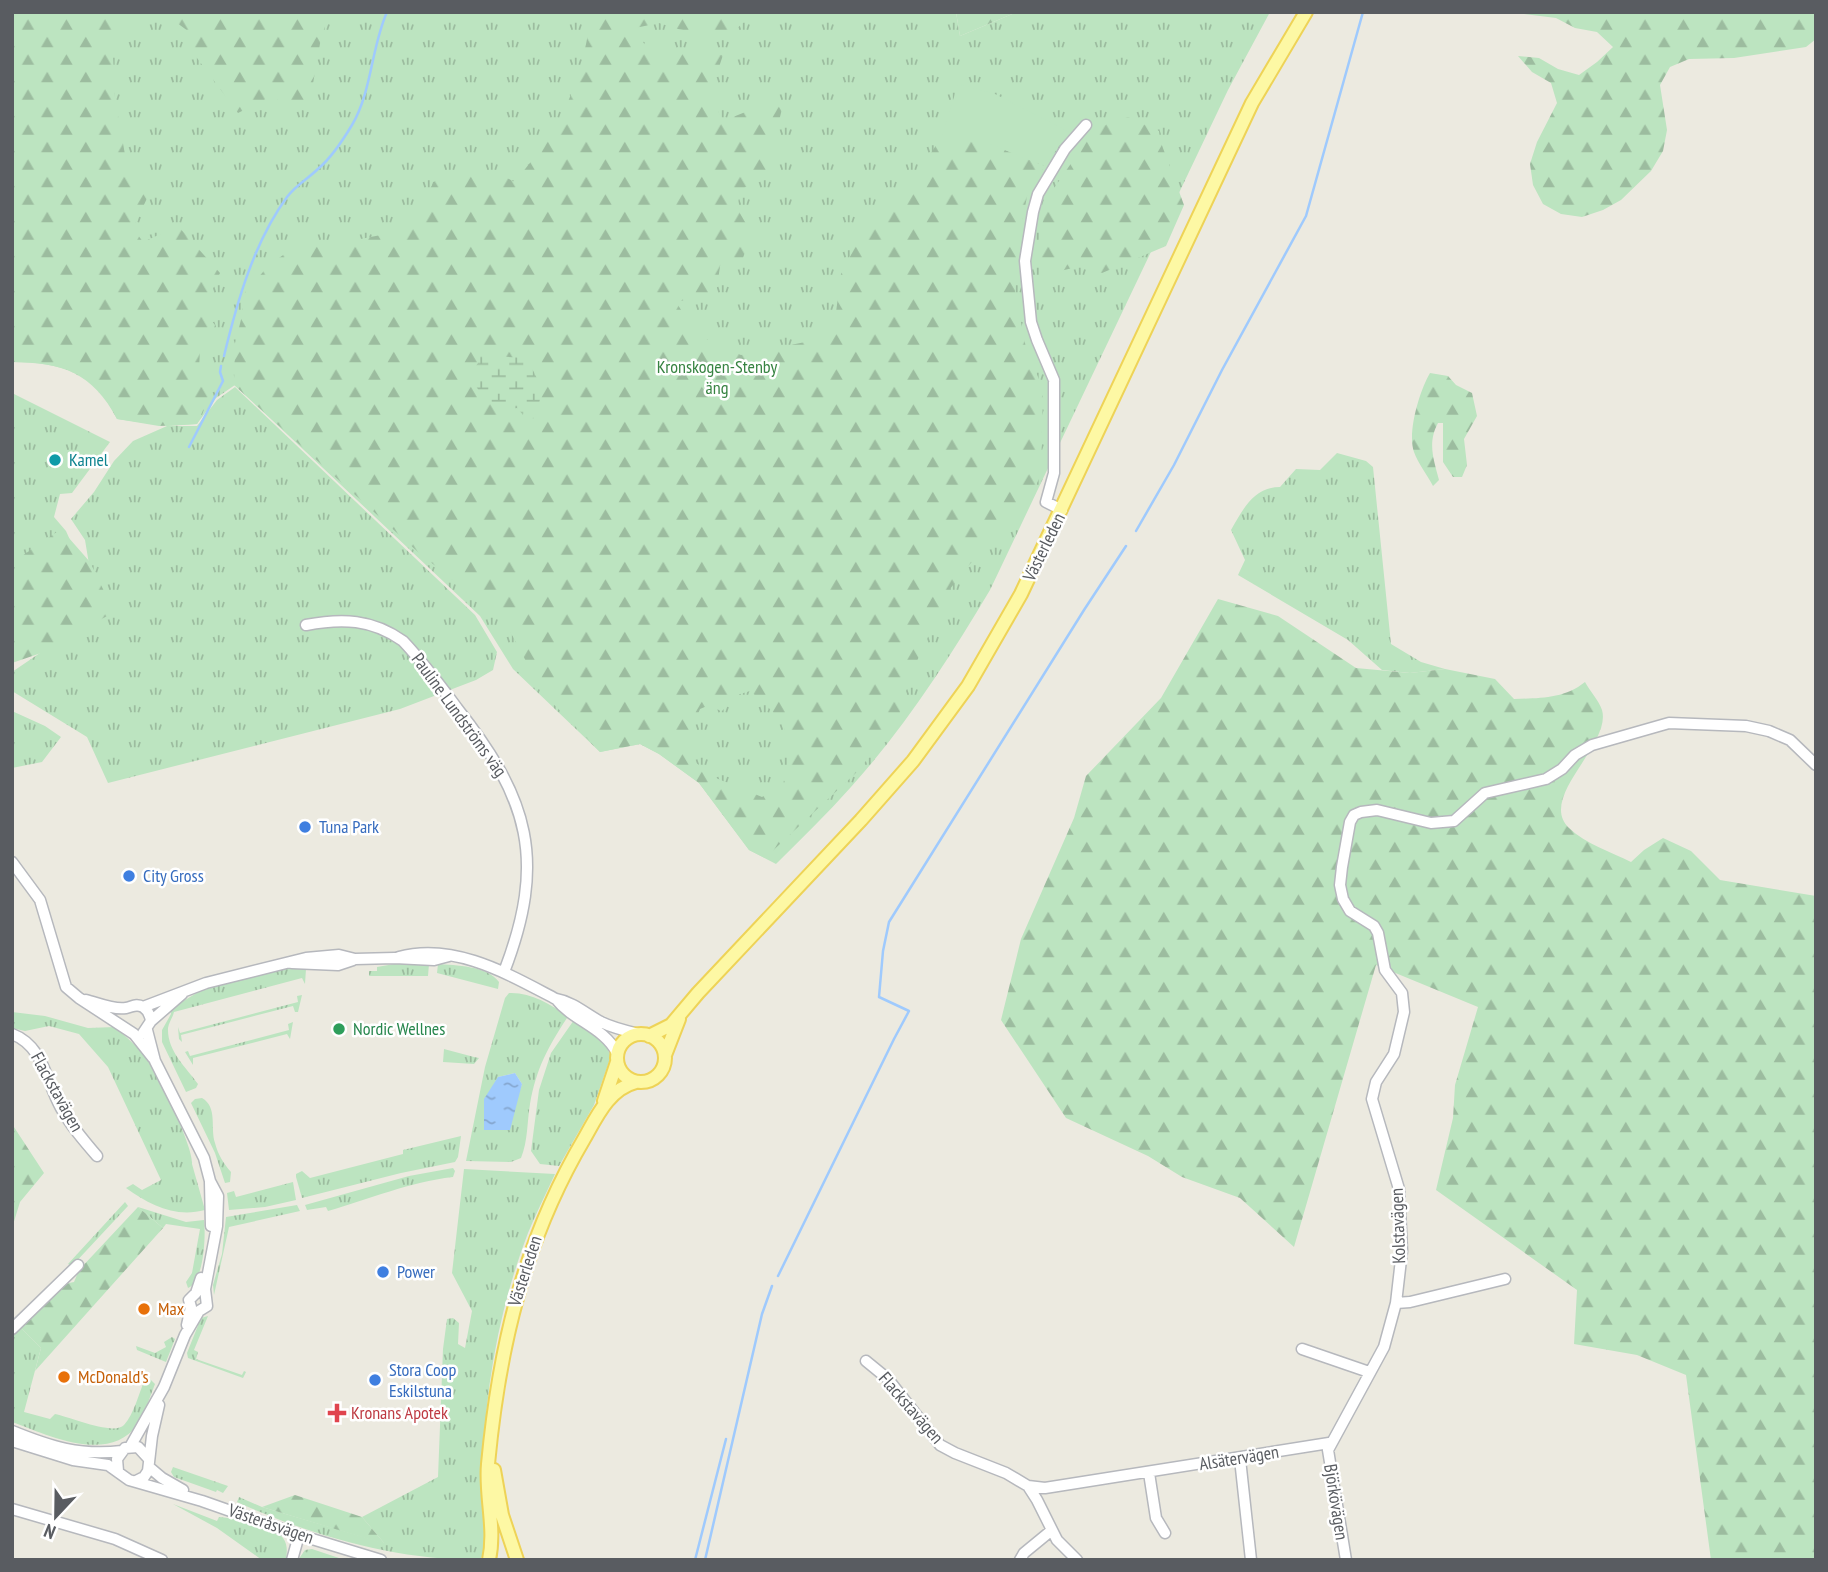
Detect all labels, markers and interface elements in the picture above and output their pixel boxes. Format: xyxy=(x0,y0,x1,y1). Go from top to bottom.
park label: Kronskogen-Stenby äng xyxy=(657,355,777,399)
place label: Kamel xyxy=(69,448,109,471)
marker: Kamel xyxy=(47,452,63,468)
street label: Västerleden xyxy=(1017,509,1070,585)
street label: Pauline Lundströms väg xyxy=(407,648,512,781)
place label: Tuna Park xyxy=(319,815,379,838)
marker: Tuna Park xyxy=(297,819,313,835)
place label: City Gross xyxy=(143,864,204,887)
marker: City Gross xyxy=(121,868,137,884)
place label: Nordic Wellnes xyxy=(353,1017,445,1040)
marker: Nordic Wellnes xyxy=(331,1021,347,1037)
street label: Flackstavägen xyxy=(26,1048,89,1136)
street label: Kolstavägen xyxy=(1385,1188,1410,1264)
street label: Västerleden xyxy=(502,1233,547,1310)
place label: Power xyxy=(397,1260,435,1283)
marker: Power xyxy=(375,1264,391,1280)
place label: Max xyxy=(158,1297,185,1320)
marker: Max xyxy=(136,1301,152,1317)
place label: Stora Coop Eskilstuna xyxy=(389,1358,457,1402)
place label: McDonald's xyxy=(78,1365,149,1388)
street label: Flackstavägen xyxy=(874,1367,949,1448)
marker: McDonald's xyxy=(56,1369,72,1385)
marker: Stora Coop Eskilstuna xyxy=(367,1372,383,1388)
place label: Kronans Apotek xyxy=(351,1401,448,1424)
marker: Kronans Apotek xyxy=(329,1405,345,1421)
street label: Alsätervägen xyxy=(1197,1440,1280,1475)
street label: Björkövägen xyxy=(1319,1462,1354,1542)
north arrow xyxy=(21,1481,91,1551)
street label: Västeråsvägen xyxy=(225,1498,317,1549)
text: N xyxy=(40,1519,59,1545)

